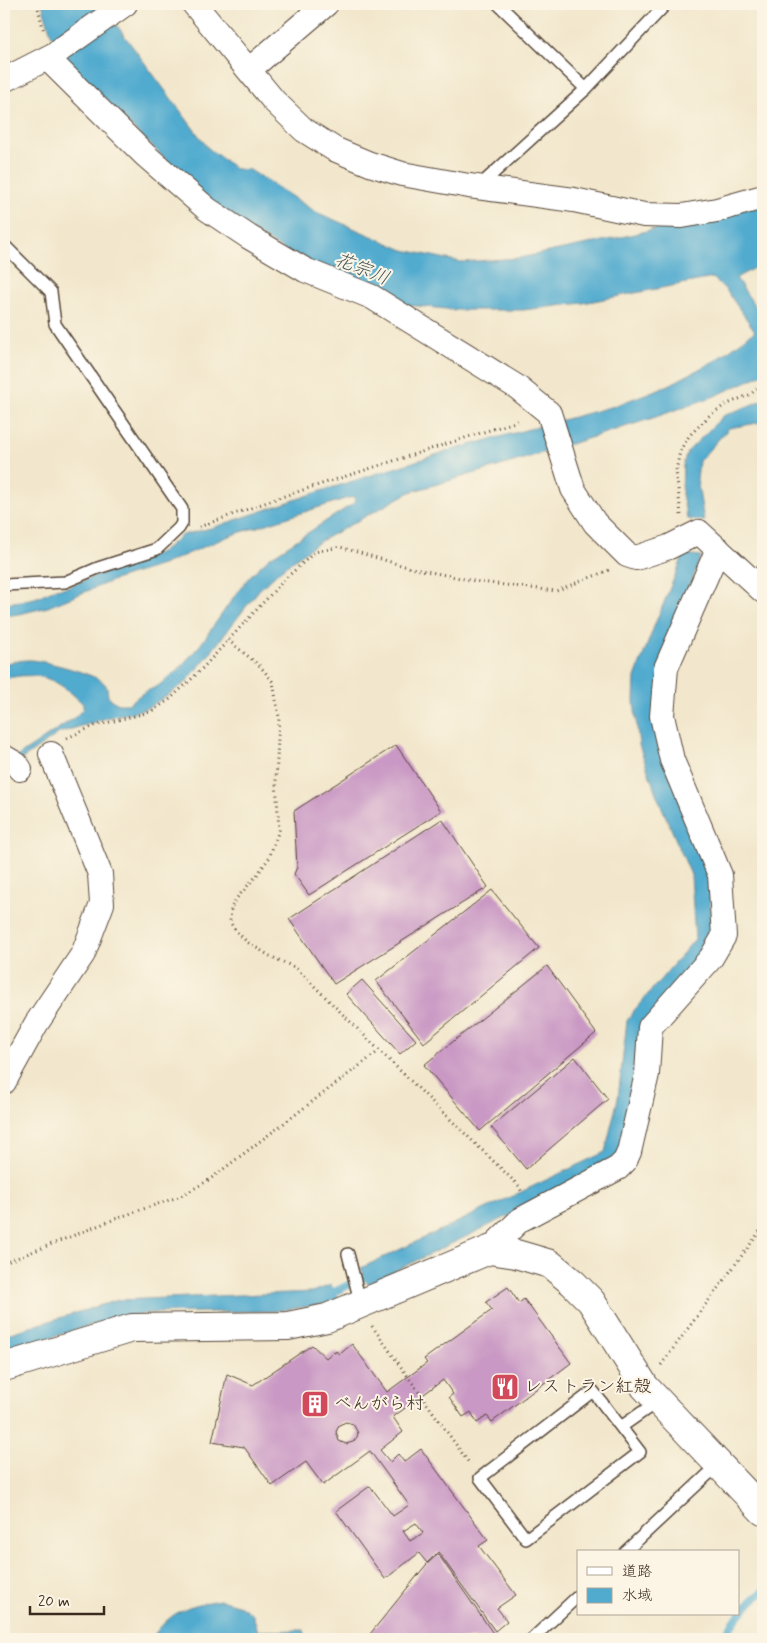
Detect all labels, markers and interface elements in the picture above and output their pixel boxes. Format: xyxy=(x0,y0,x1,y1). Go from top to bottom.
water label: 花宗川 xyxy=(331,247,393,291)
restaurant icon: レストラン紅殻 xyxy=(490,1372,520,1402)
place label: レストラン紅殻 xyxy=(524,1375,651,1399)
building icon: べんがら村 xyxy=(300,1389,330,1419)
place label: べんがら村 xyxy=(334,1392,424,1416)
legend xyxy=(577,1550,740,1616)
text: 道路 xyxy=(622,1562,652,1582)
scale bar xyxy=(30,1583,104,1615)
text: 水域 xyxy=(622,1586,652,1606)
text: 20 m xyxy=(38,1592,70,1612)

